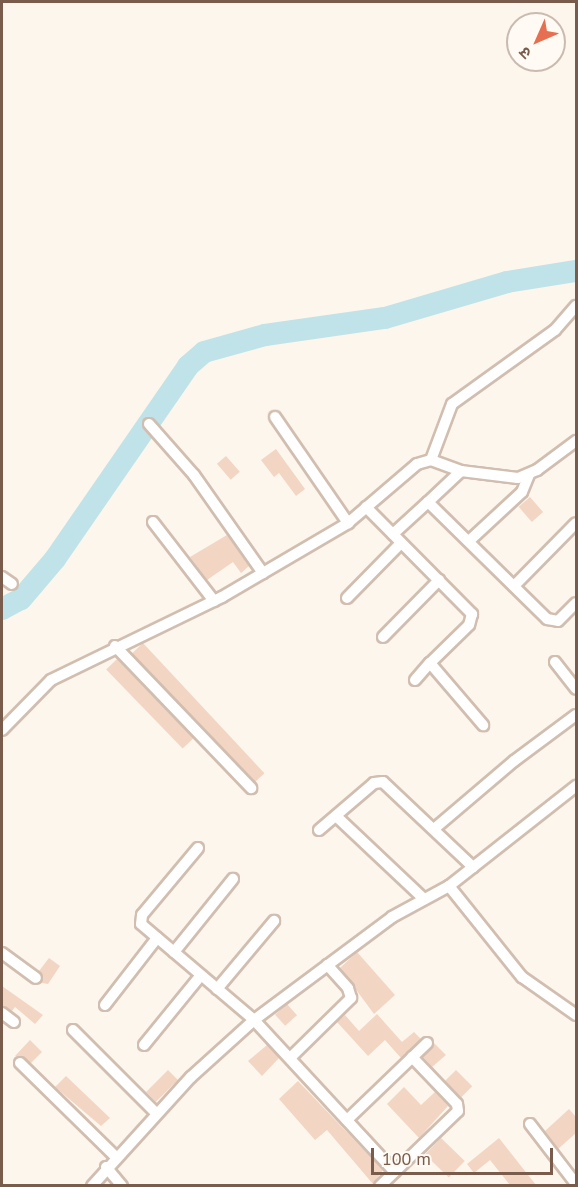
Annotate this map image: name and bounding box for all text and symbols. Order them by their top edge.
north arrow [506,12,566,72]
text: उ [514,43,535,64]
scale bar [374,1136,556,1174]
text: 100 m [382,1147,431,1170]

